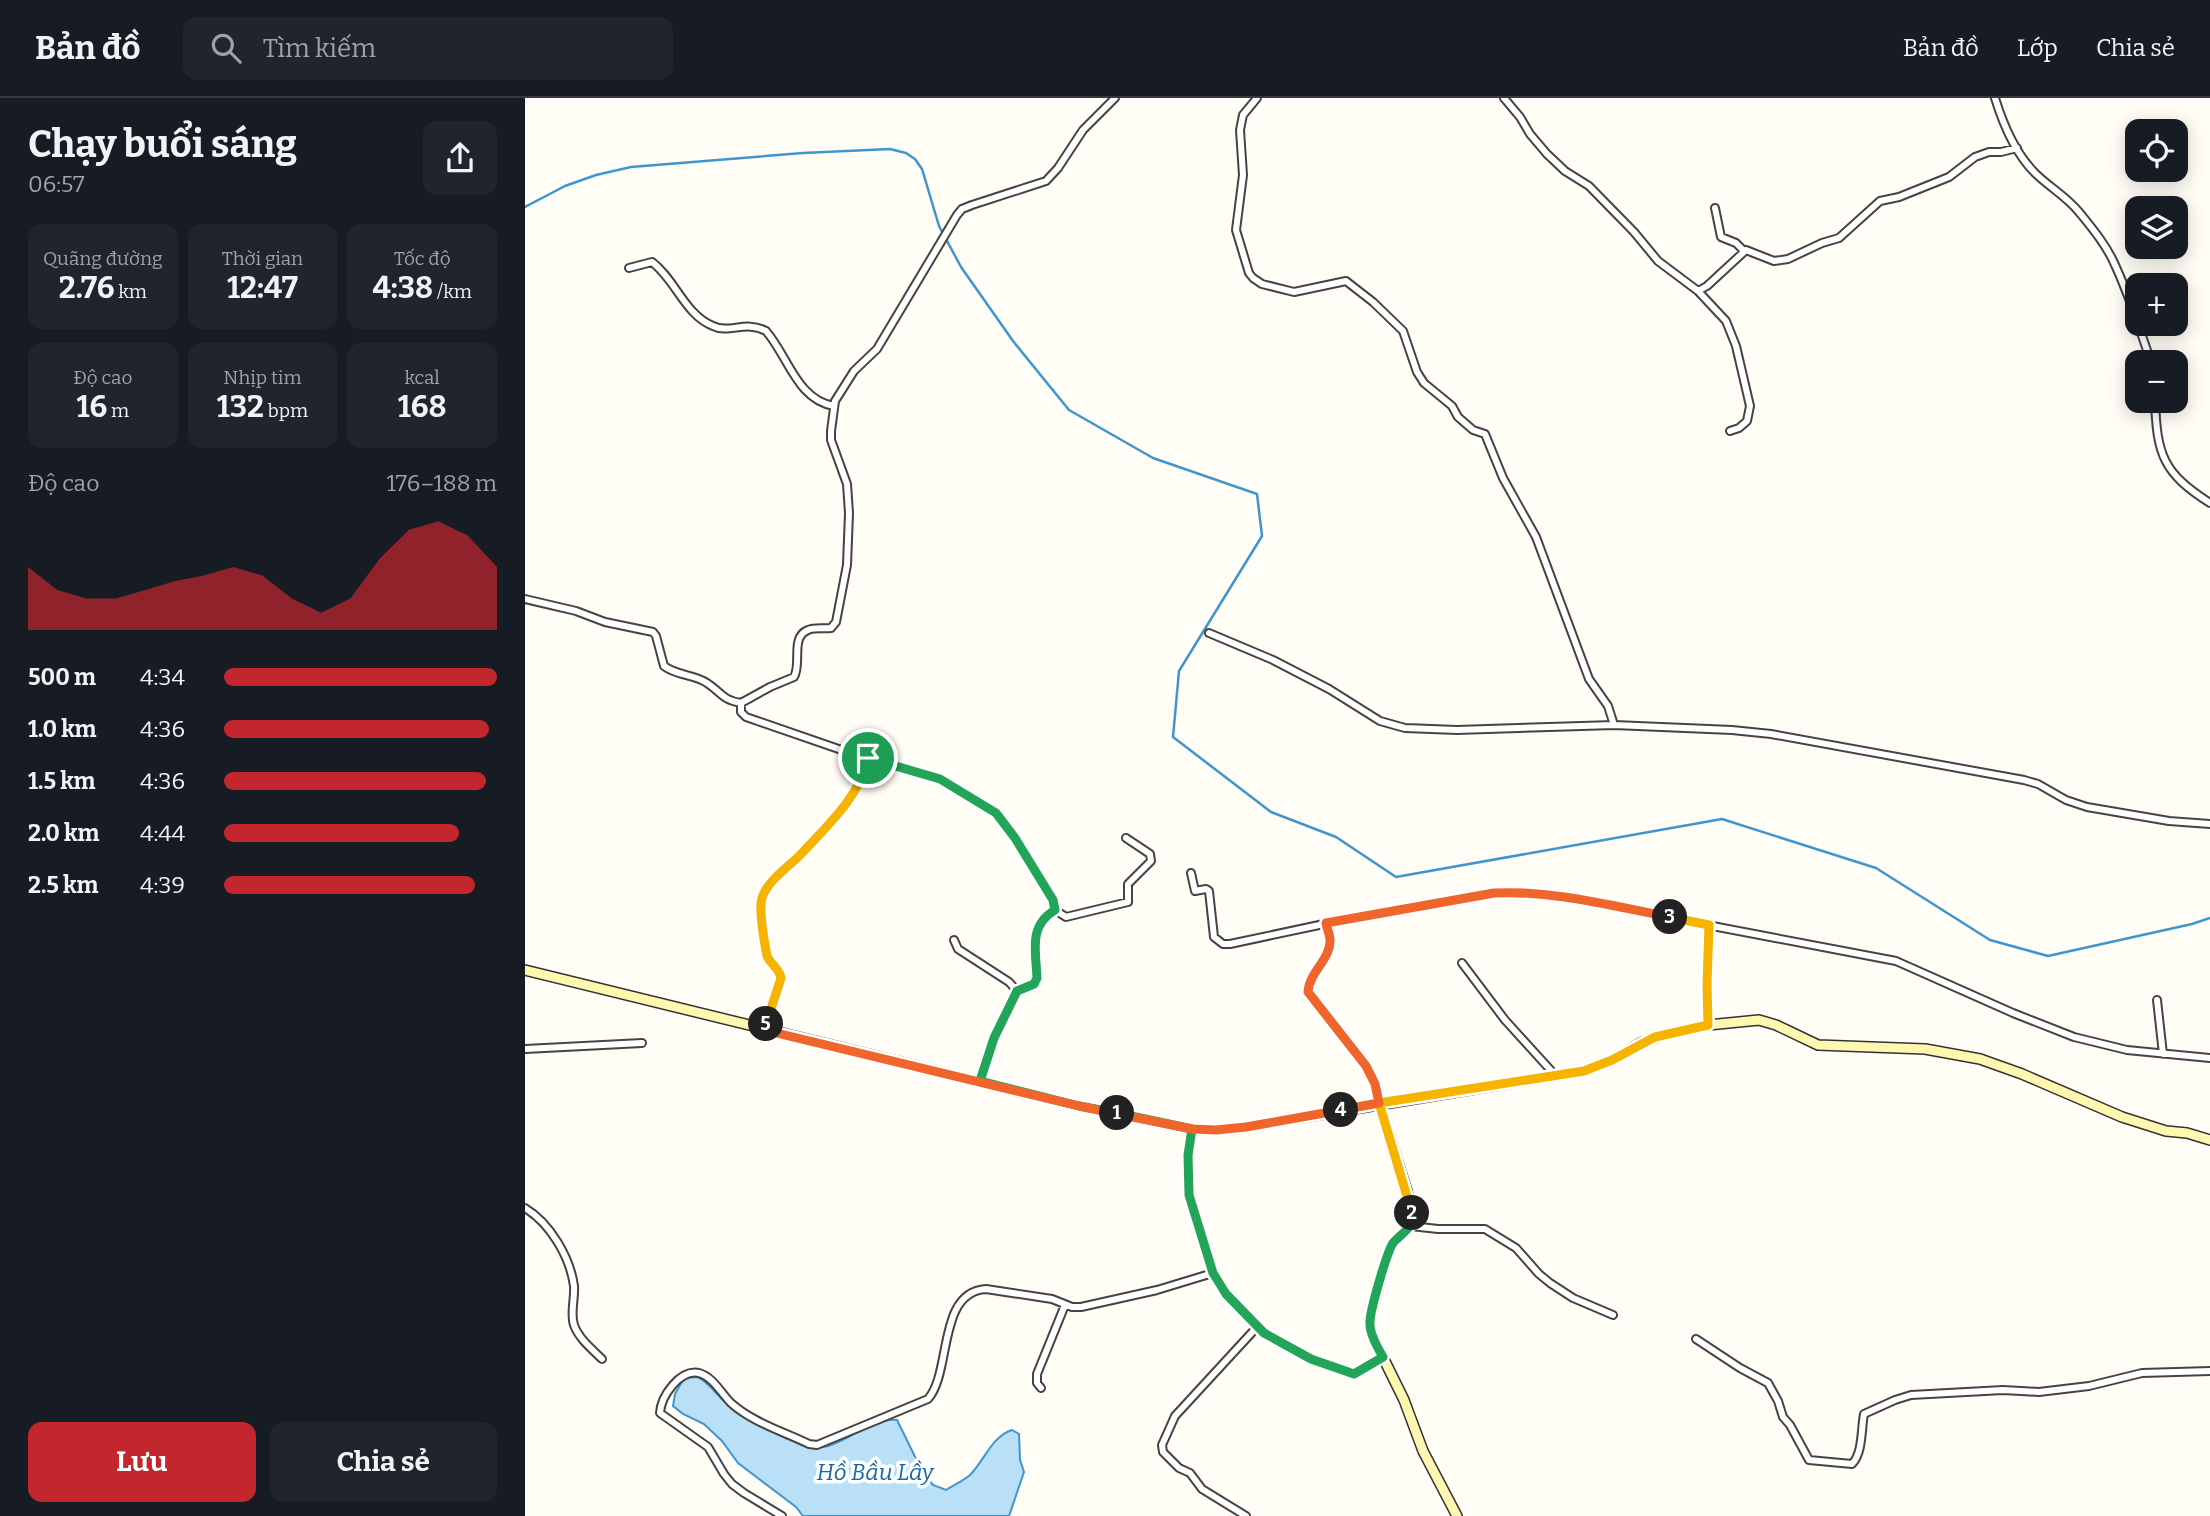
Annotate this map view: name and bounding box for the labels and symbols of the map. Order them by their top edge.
pin [838,728,898,788]
pin: 3 [1653,900,1687,934]
pin: 5 [749,1006,783,1042]
pin: 4 [1323,1093,1359,1128]
pin: 1 [1099,1096,1135,1130]
pin: 2 [1395,1196,1429,1230]
water label: Hồ Bầu Lầy [816,1458,935,1486]

